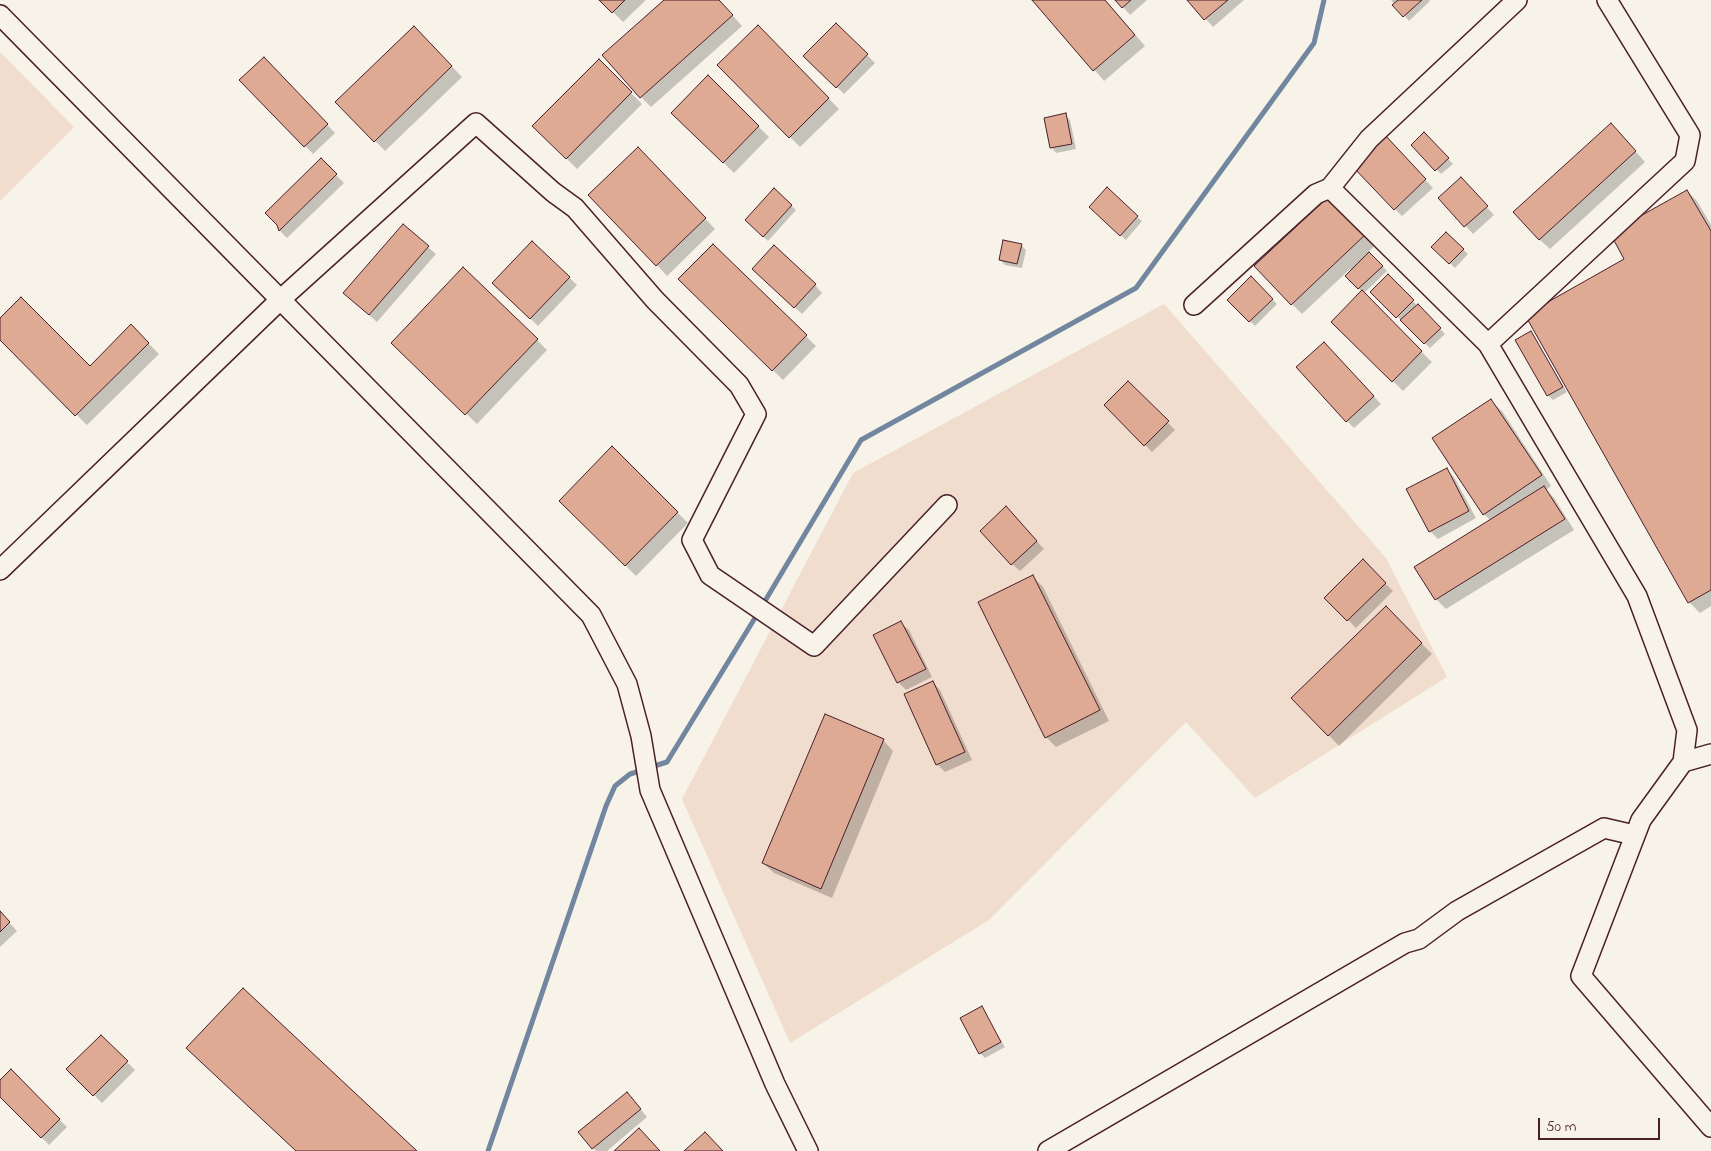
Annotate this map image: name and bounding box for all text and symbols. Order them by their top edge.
scale bar [1541,1108,1664,1140]
text: 50 m [1546,1116,1576,1138]

